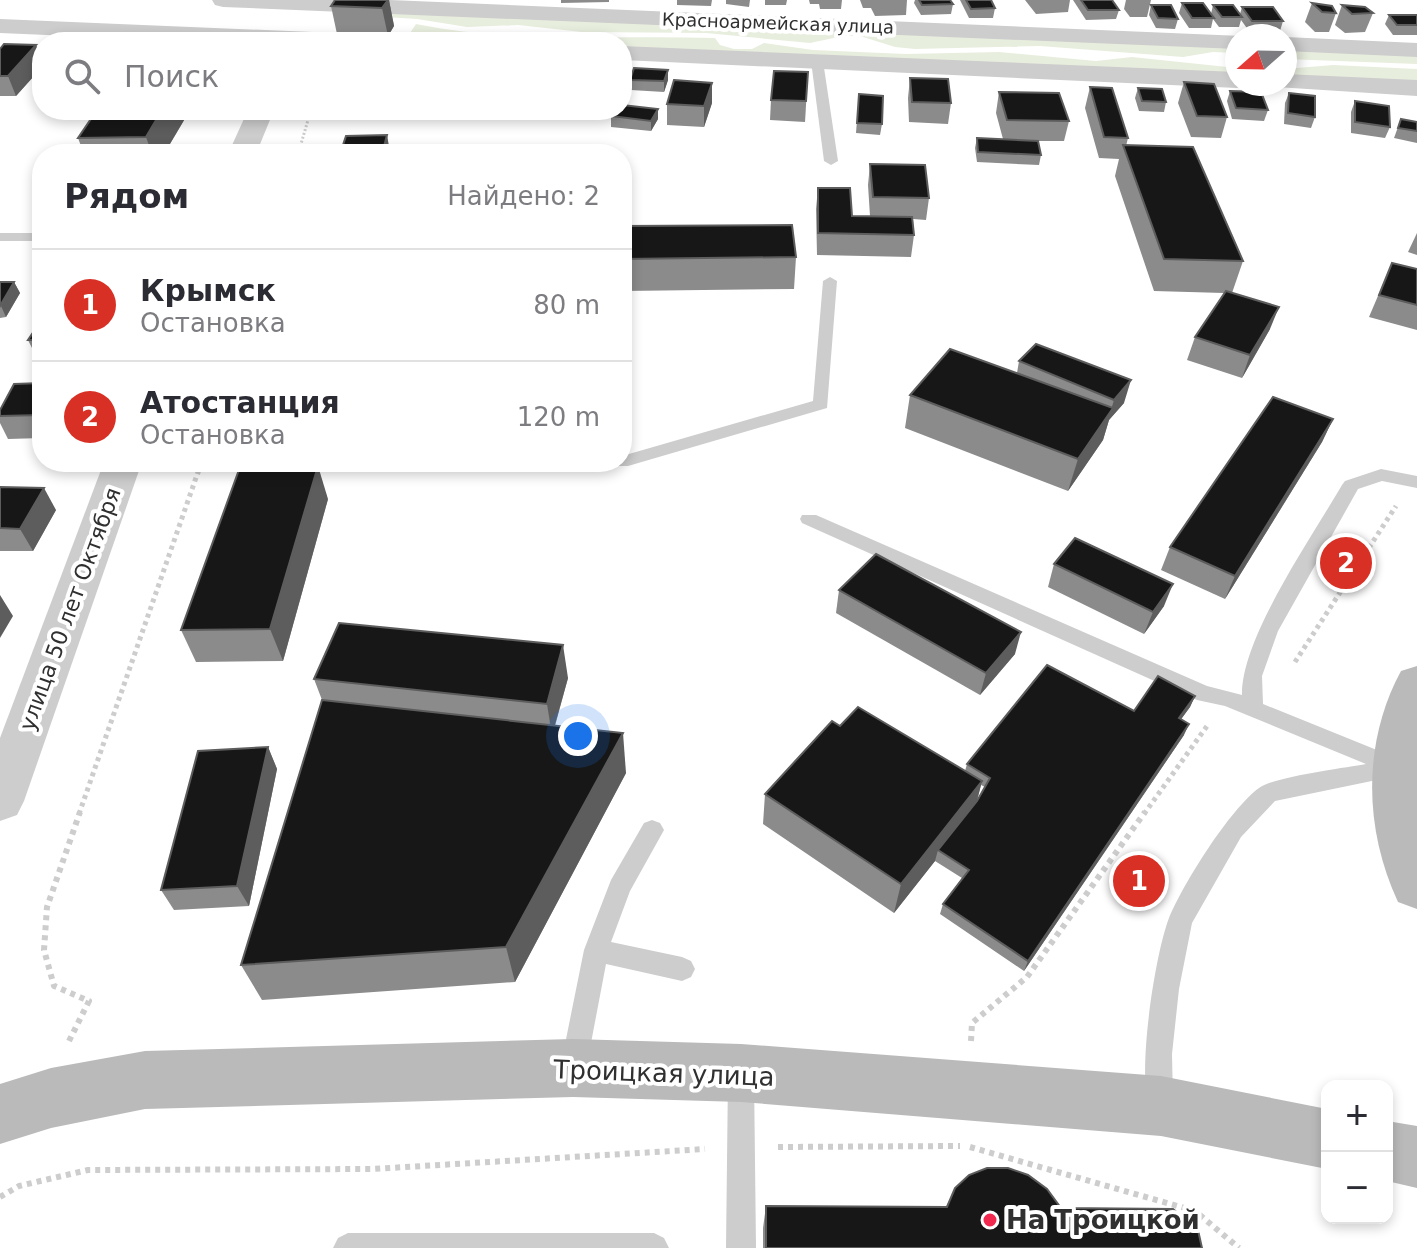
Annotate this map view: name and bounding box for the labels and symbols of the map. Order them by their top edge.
street label: Красноармейская улица [662,8,894,38]
north arrow [1225,24,1297,96]
street label: улица 50 лет Октября [14,484,126,734]
pin: 2 [1320,533,1372,593]
your location [558,716,598,756]
pin: 1 [1113,851,1165,911]
street label: Троицкая улица [552,1054,775,1092]
place label: На Троицкой [1006,1205,1200,1235]
marker: На Троицкой [981,1211,999,1229]

